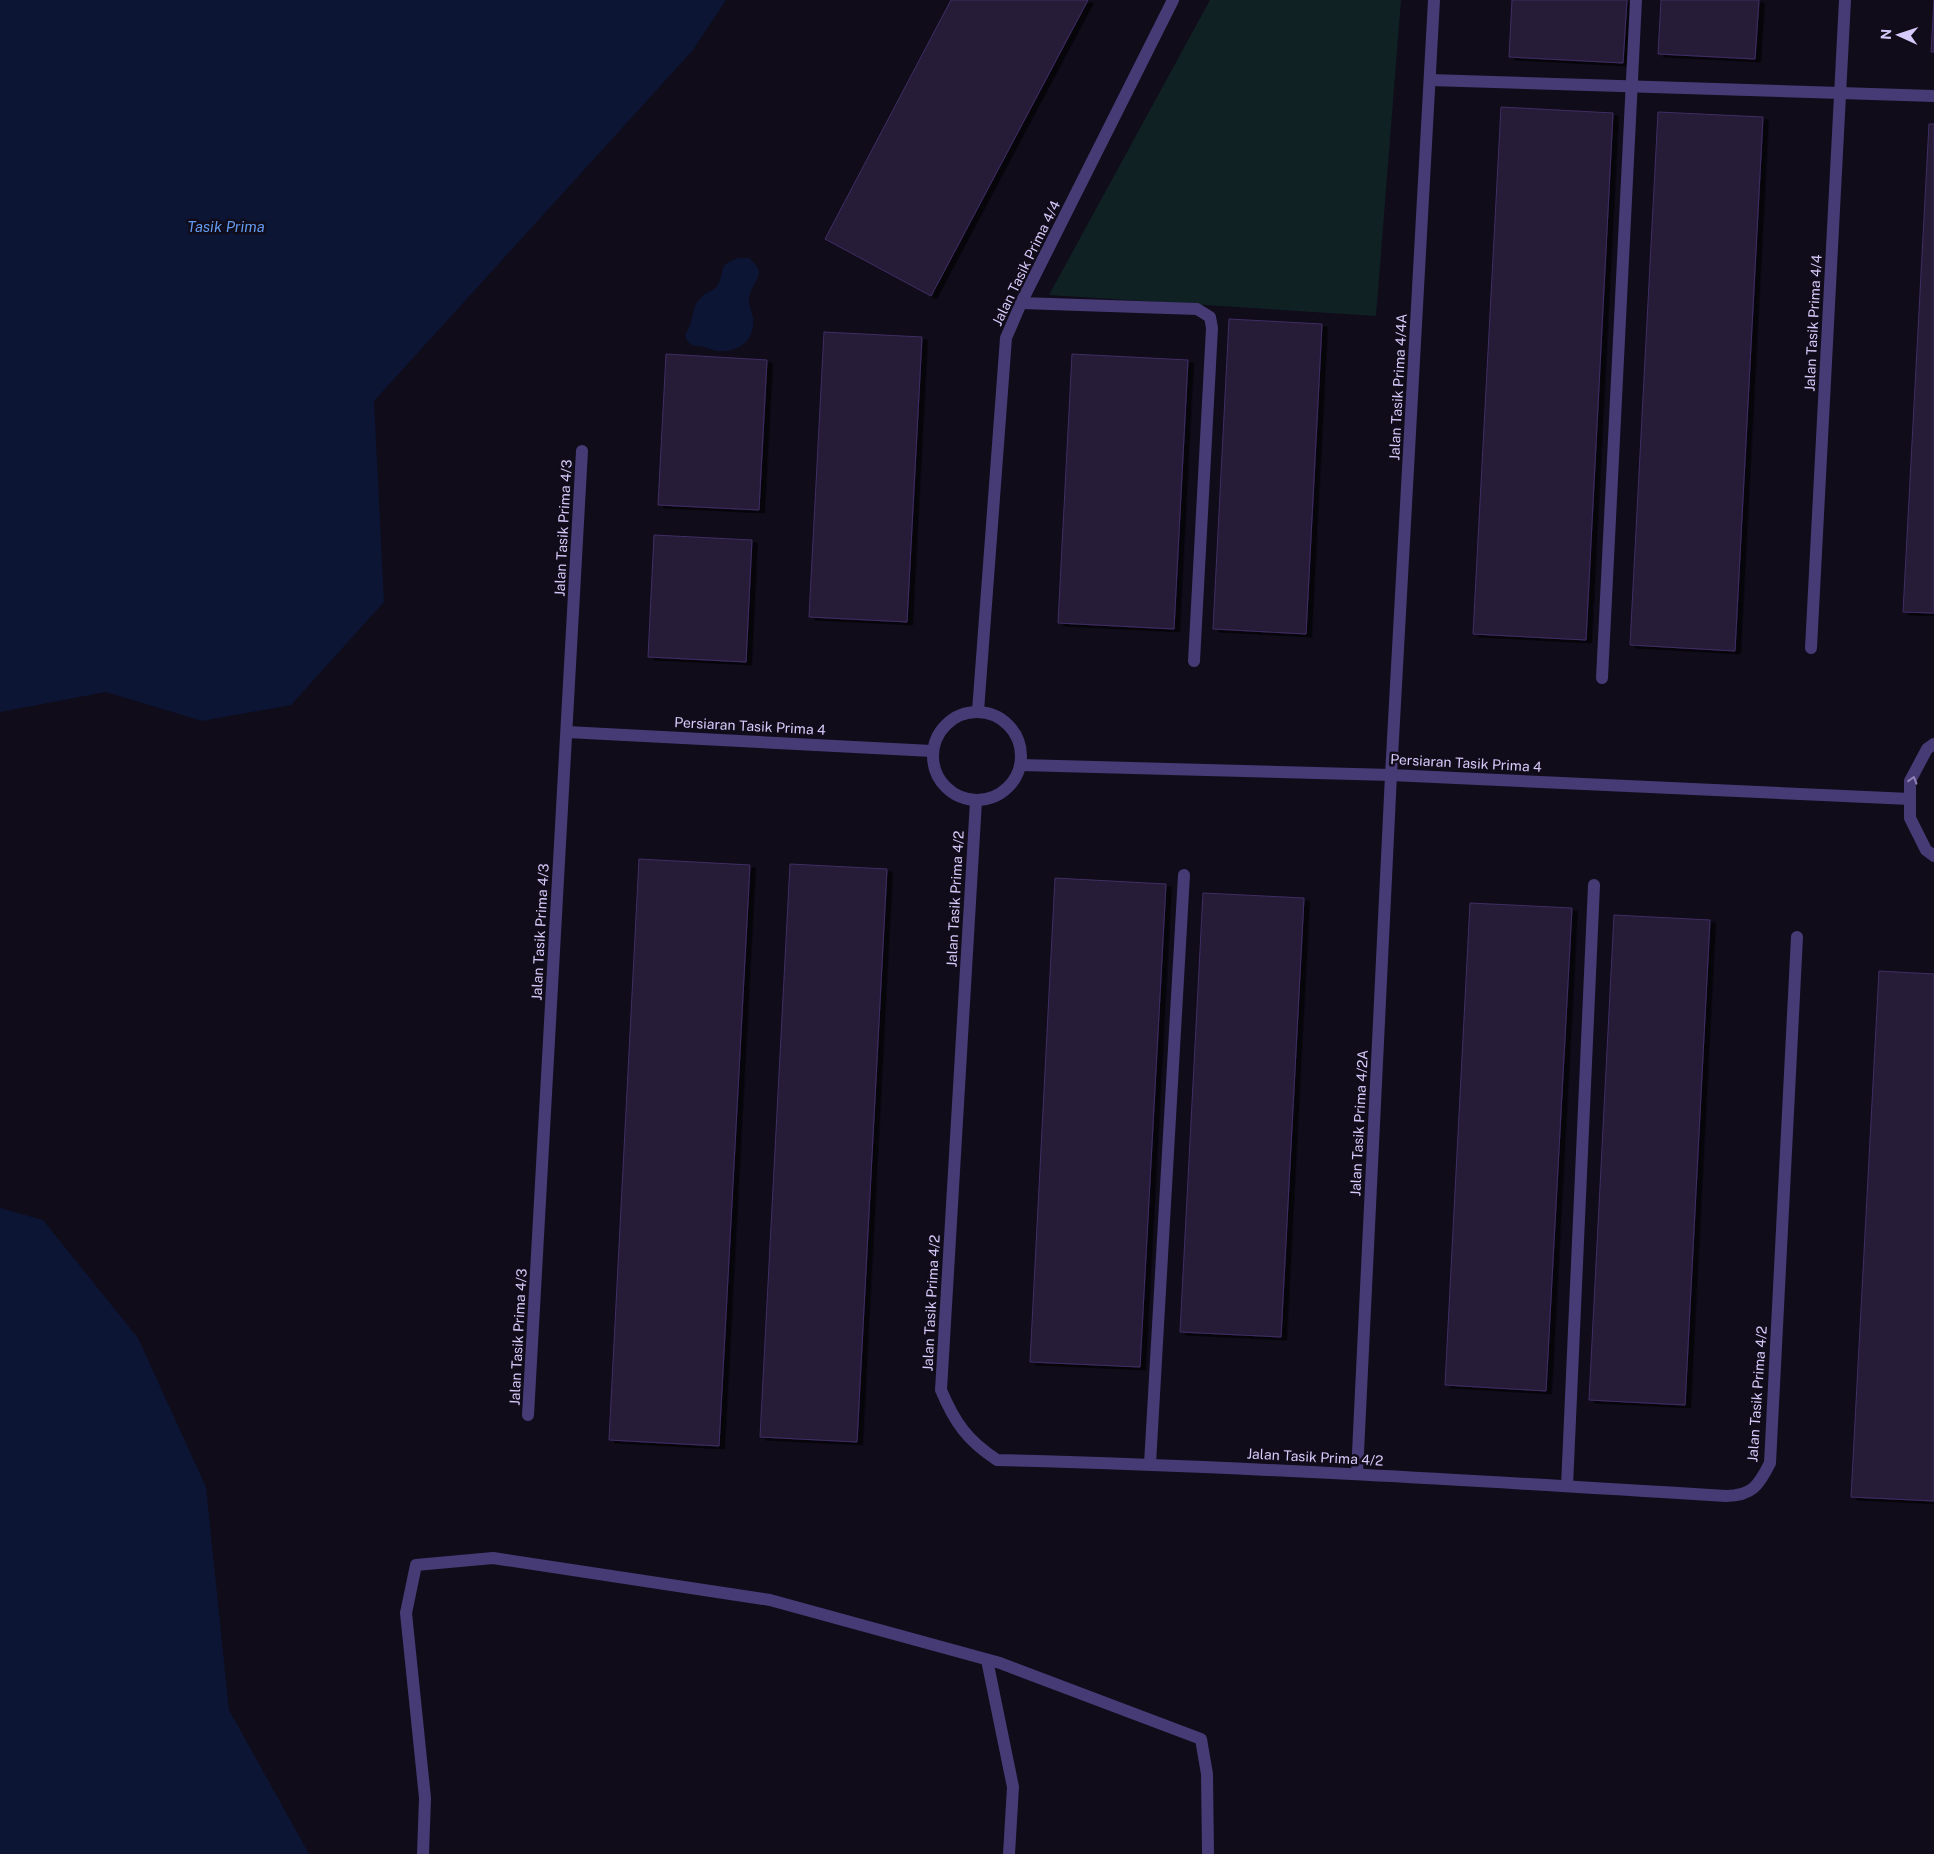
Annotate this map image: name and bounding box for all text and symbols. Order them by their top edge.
north arrow [1874,10,1924,60]
text: N [1878,28,1894,40]
street label: Jalan Tasik Prima 4/4 [989,198,1063,328]
water label: Tasik Prima [187,218,265,235]
street label: Jalan Tasik Prima 4/4 [1801,254,1825,392]
street label: Jalan Tasik Prima 4/4A [1386,313,1410,461]
street label: Jalan Tasik Prima 4/3 [551,459,575,597]
street label: Persiaran Tasik Prima 4 [674,714,826,738]
street label: Persiaran Tasik Prima 4 [1390,751,1542,775]
one-way arrow [1907,777,1917,785]
street label: Jalan Tasik Prima 4/2 [943,830,967,968]
street label: Jalan Tasik Prima 4/3 [528,863,552,1001]
street label: Jalan Tasik Prima 4/2A [1347,1049,1371,1197]
street label: Jalan Tasik Prima 4/2 [919,1234,943,1372]
street label: Jalan Tasik Prima 4/3 [506,1268,530,1406]
street label: Jalan Tasik Prima 4/2 [1744,1325,1770,1463]
street label: Jalan Tasik Prima 4/2 [1246,1445,1384,1469]

